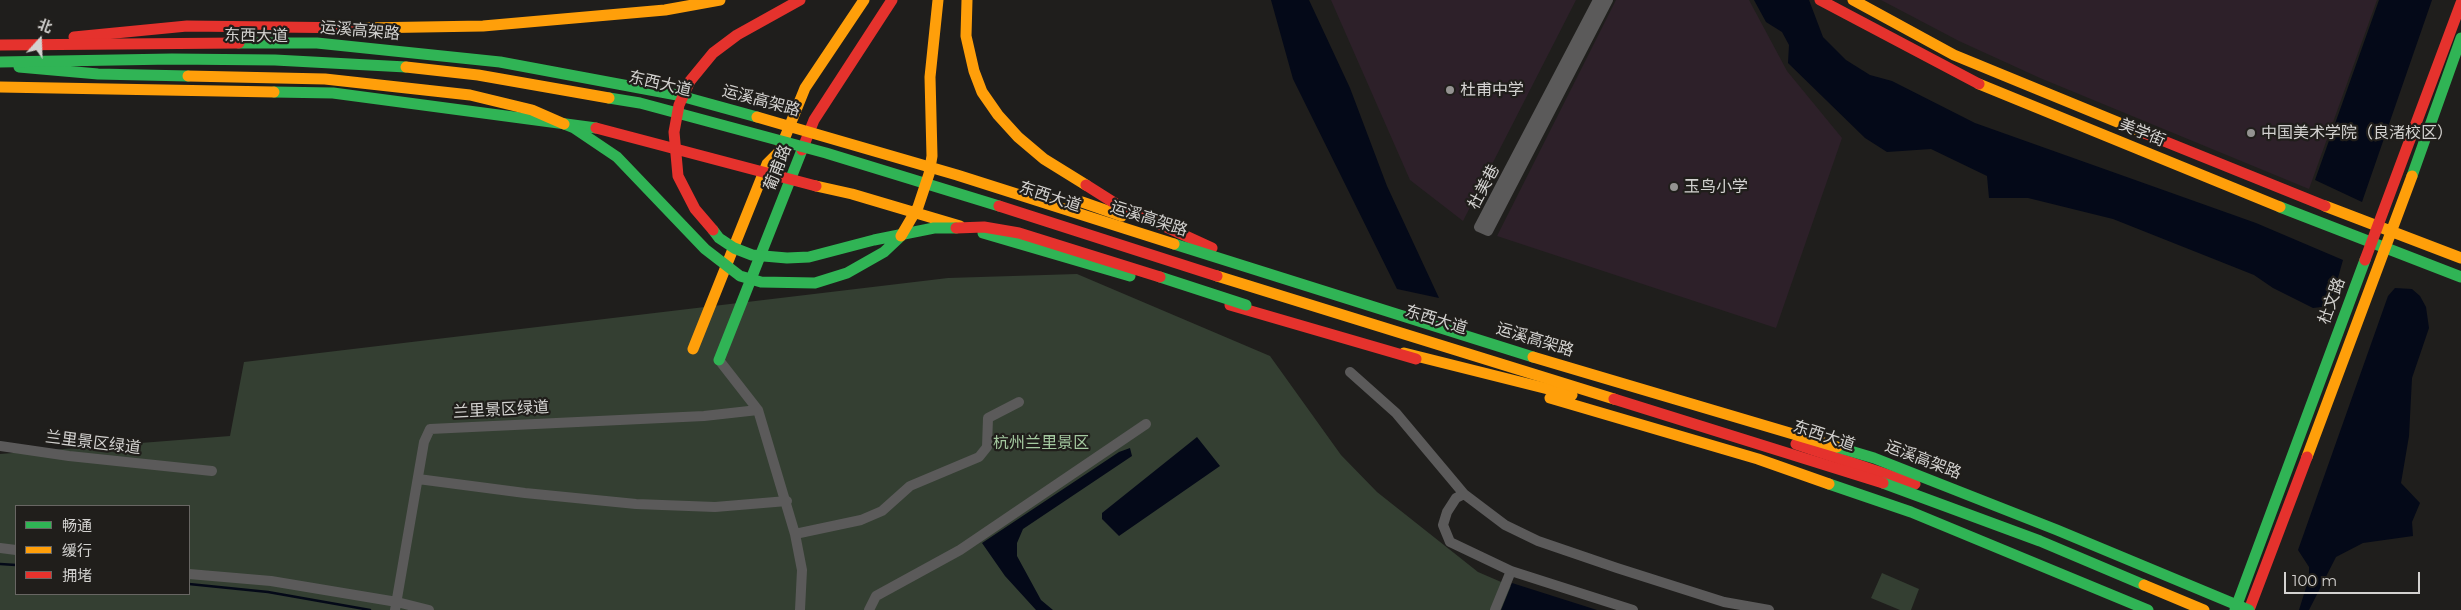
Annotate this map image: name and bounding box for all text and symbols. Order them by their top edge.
north arrow [15,15,65,65]
text: 北 [35,15,55,37]
street label: 运溪高架路 [319,18,401,44]
street label: 东西大道 [224,26,288,46]
street label: 东西大道 [627,67,693,101]
place label: 杜甫中学 [1460,80,1524,100]
street label: 运溪高架路 [720,81,802,121]
marker: 杜甫中学 [1444,84,1456,96]
street label: 美学街 [2116,115,2168,151]
place label: 中国美术学院（良渚校区） [2261,123,2453,143]
marker: 中国美术学院（良渚校区） [2245,127,2257,139]
street label: 葡甫路 [760,142,796,194]
street label: 杜美巷 [1464,161,1504,213]
place label: 玉鸟小学 [1684,177,1748,197]
street label: 东西大道 [1017,178,1083,216]
marker: 玉鸟小学 [1668,181,1680,193]
street label: 运溪高架路 [1108,198,1190,240]
street label: 杜文路 [2315,275,2349,327]
street label: 东西大道 [1403,301,1469,339]
street label: 运溪高架路 [1494,319,1576,361]
street label: 兰里景区绿道 [453,398,549,422]
street label: 东西大道 [1791,417,1857,455]
street label: 兰里景区绿道 [44,428,142,458]
park label: 杭州兰里景区 [993,433,1089,453]
street label: 运溪高架路 [1882,437,1964,483]
legend [15,505,190,595]
text: 畅通 [62,516,92,535]
text: 缓行 [62,541,92,560]
scale bar [2286,562,2422,594]
text: 拥堵 [62,566,92,585]
text: 100 m [2292,571,2337,590]

